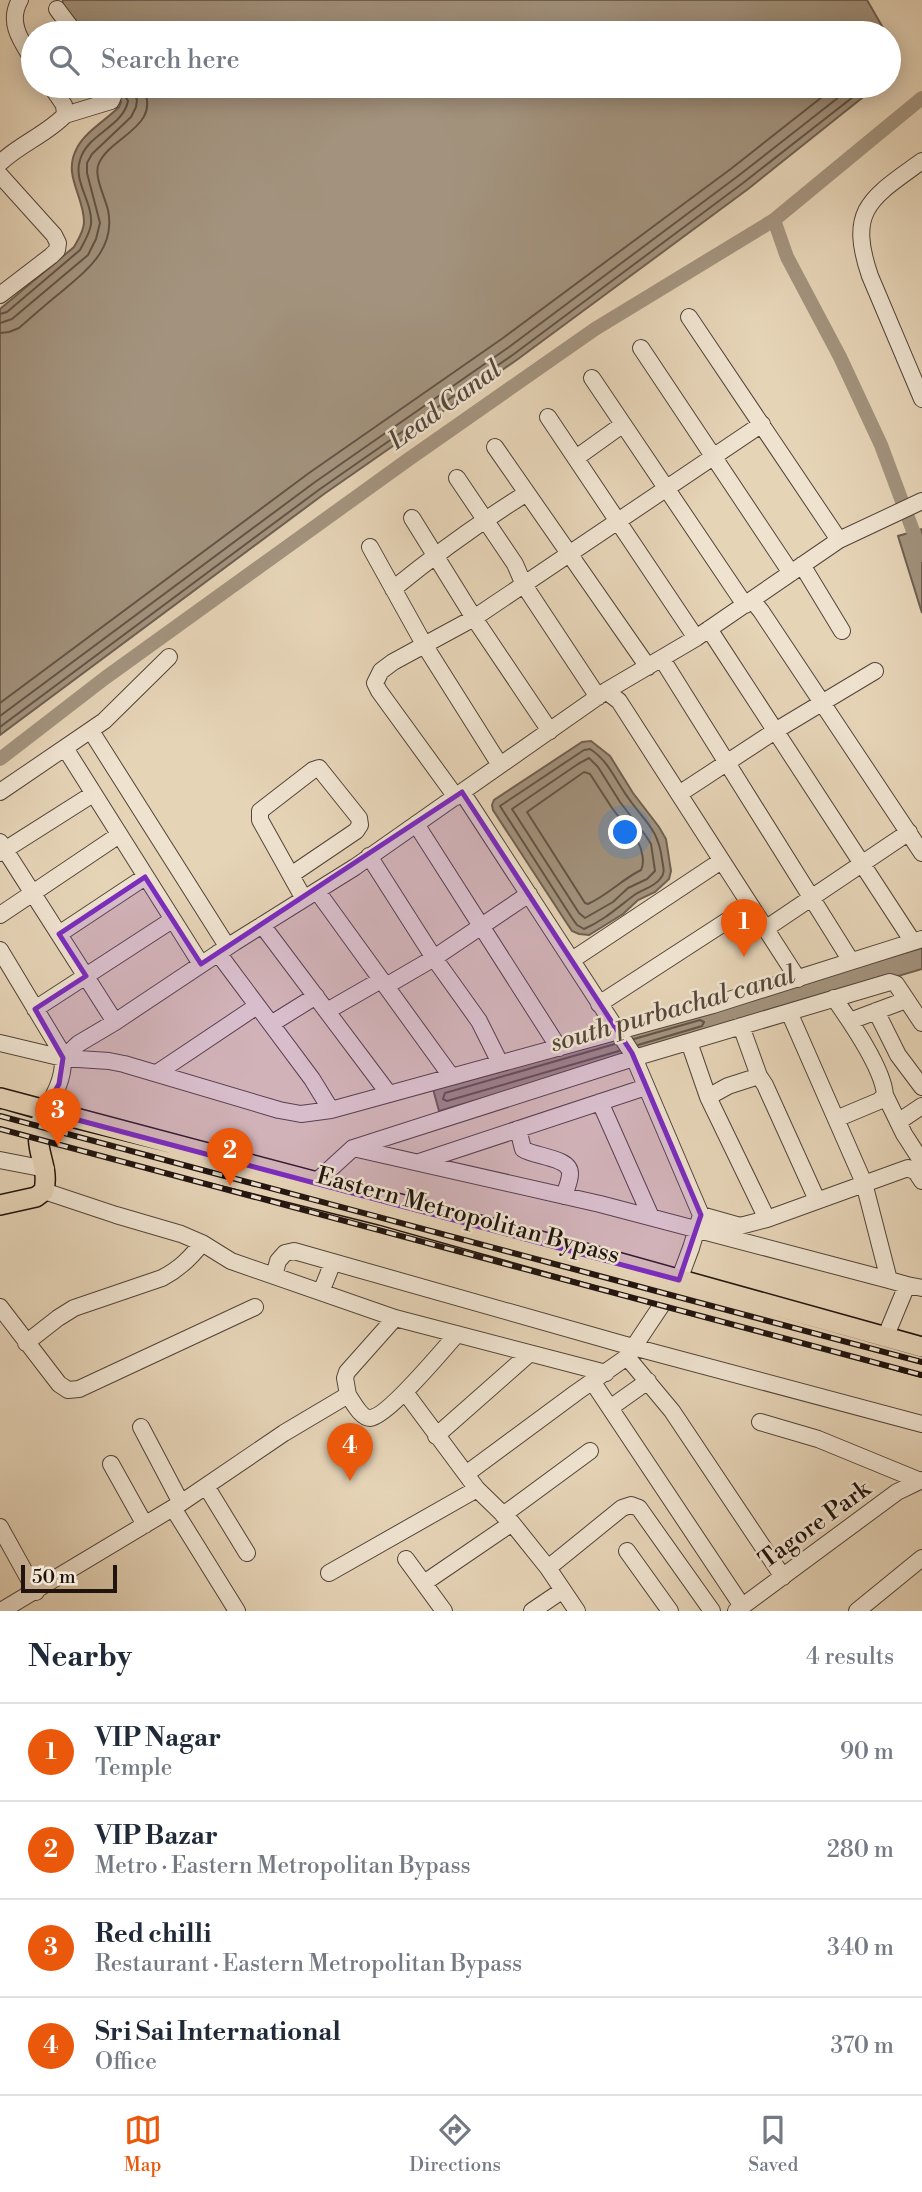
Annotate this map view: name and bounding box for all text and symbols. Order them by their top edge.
search box [21,21,901,98]
icon: search [45,41,83,79]
text: Search here [101,44,240,76]
water label: Lead Canal [381,353,508,457]
your location [608,815,642,849]
pin: 1 [721,899,767,957]
water label: south purbachal canal [546,959,800,1060]
pin: 3 [35,1088,81,1146]
pin: 2 [207,1128,253,1186]
street label: Eastern Metropolitan Bypass [313,1161,623,1271]
pin: 4 [327,1423,373,1481]
street label: Tagore Park [753,1474,878,1576]
scale bar [21,1562,117,1594]
text: 50 m [32,1565,76,1589]
text: Nearby [28,1638,132,1676]
text: 4 results [806,1643,894,1671]
text: VIP Nagar [95,1722,221,1754]
text: 1 [45,1738,57,1766]
text: 90 m [840,1738,894,1766]
text: Temple [95,1754,173,1782]
text: VIP Bazar [95,1820,218,1852]
text: 2 [44,1836,58,1864]
text: 280 m [827,1836,894,1864]
text: Metro · Eastern Metropolitan Bypass [95,1852,471,1880]
text: Red chilli [95,1918,211,1950]
text: 3 [44,1934,58,1962]
text: 340 m [827,1934,894,1962]
text: Restaurant · Eastern Metropolitan Bypass [95,1950,522,1978]
text: Sri Sai International [95,2016,341,2048]
text: 4 [43,2032,59,2060]
text: 370 m [831,2032,894,2060]
text: Office [95,2048,157,2076]
tab: Map [124,2111,162,2177]
tab: Directions [409,2111,501,2177]
tab: Saved [748,2111,798,2177]

